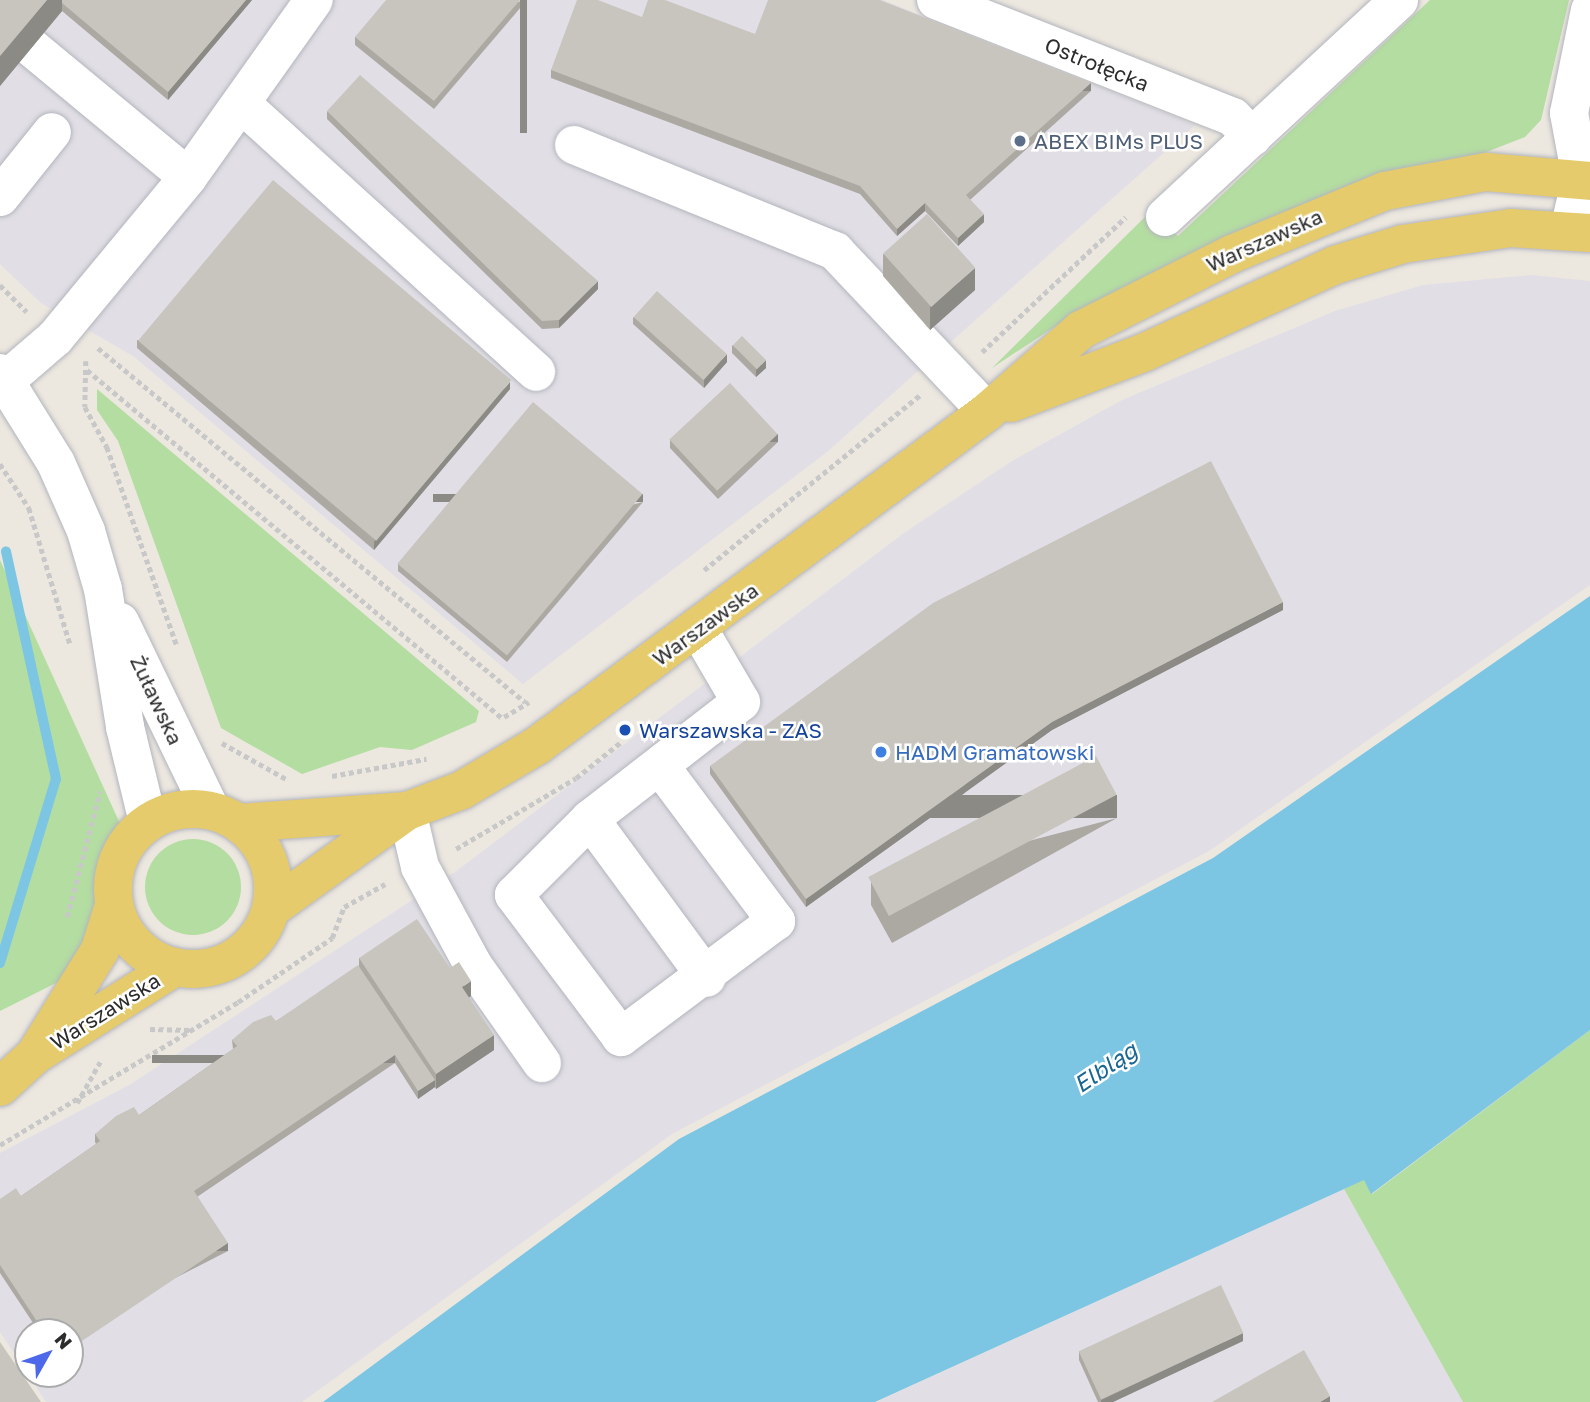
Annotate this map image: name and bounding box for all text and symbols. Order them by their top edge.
street label: Ostrołęcka [1041,32,1153,96]
place label: ABEX BIMs PLUS [1034,128,1203,154]
marker: ABEX BIMs PLUS [1012,133,1028,149]
street label: Warszawska [1202,203,1326,277]
street label: Warszawska [647,577,763,671]
street label: Żuławska [125,651,189,749]
place label: Warszawska - ZAS [639,717,822,743]
marker: Warszawska - ZAS [617,722,633,738]
place label: HADM Gramatowski [895,739,1094,765]
marker: HADM Gramatowski [873,744,889,760]
street label: Warszawska [46,967,164,1055]
water label: Elbląg [1068,1036,1142,1098]
north arrow [14,1318,84,1388]
text: N [50,1328,77,1353]

